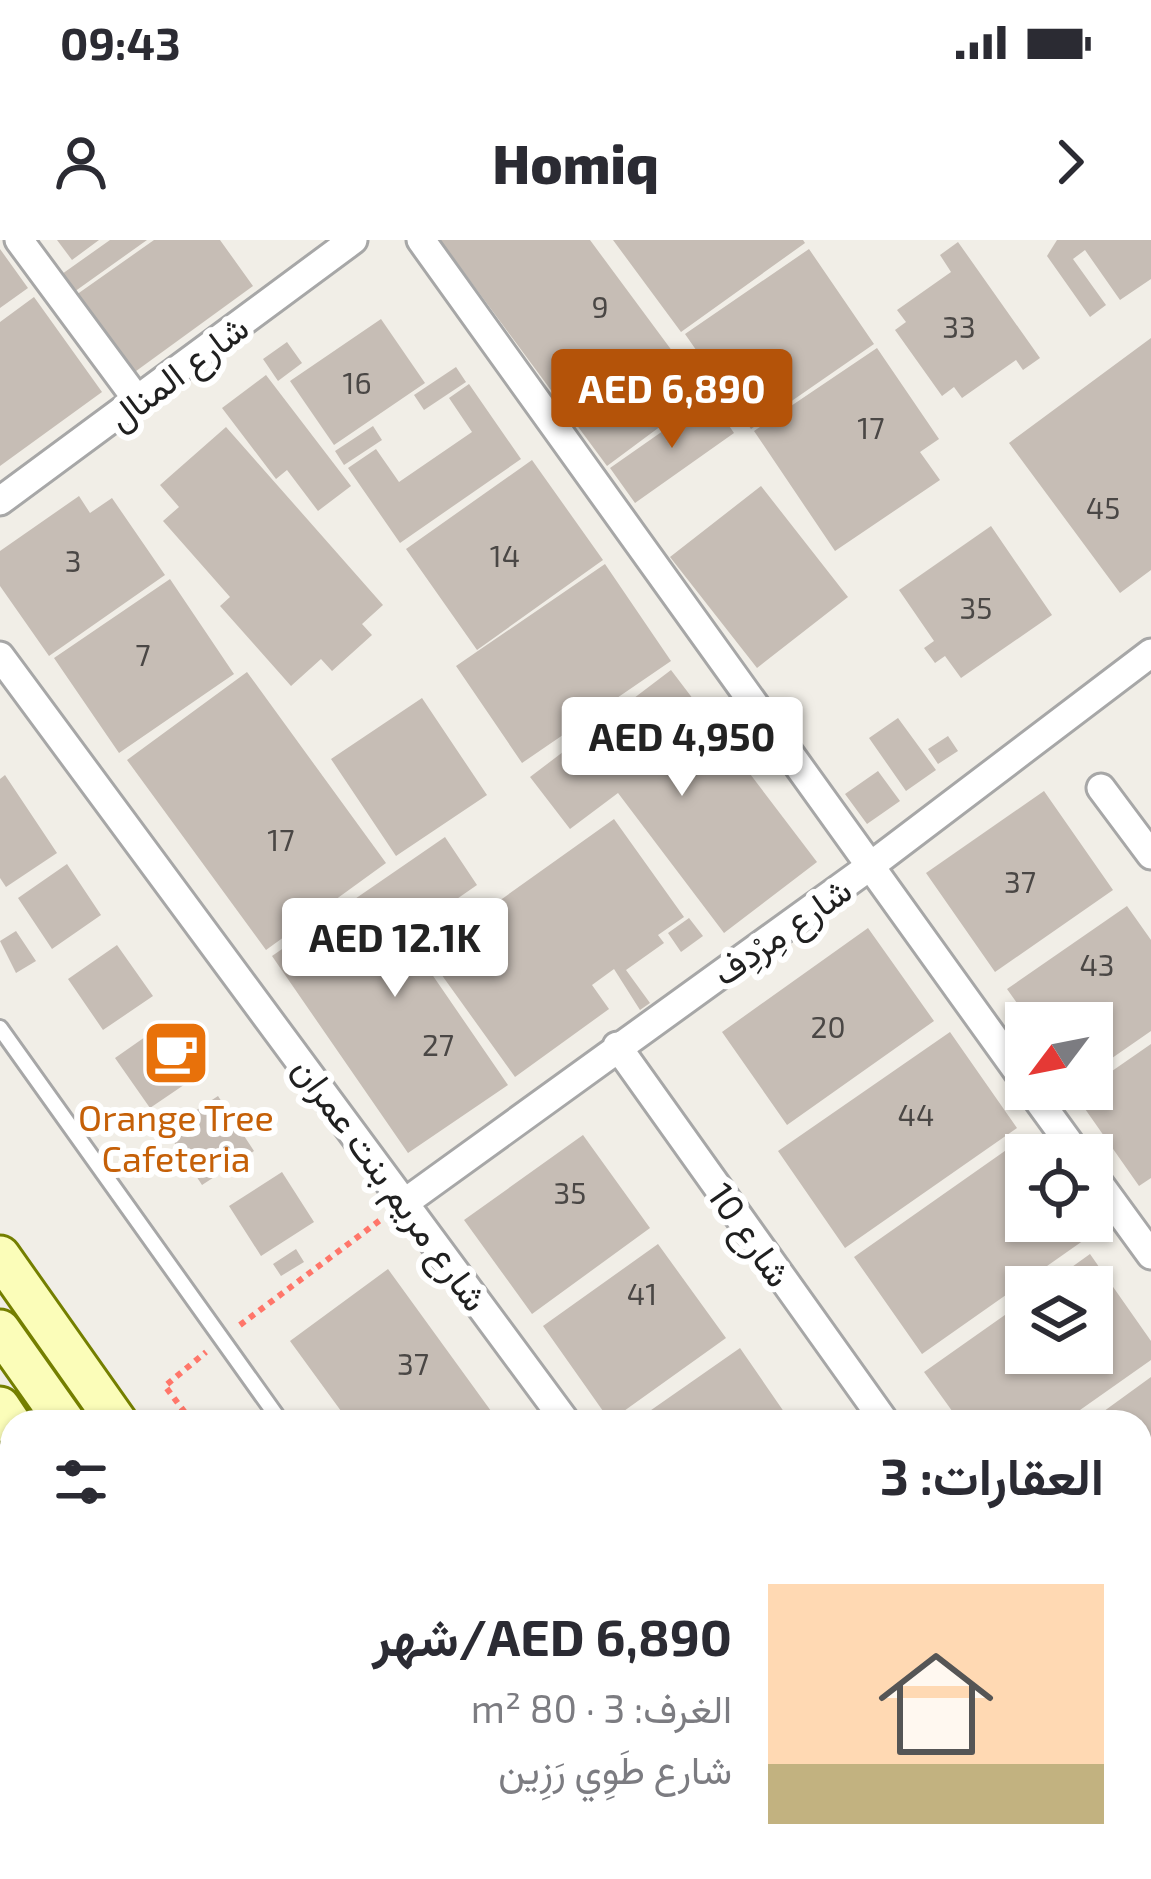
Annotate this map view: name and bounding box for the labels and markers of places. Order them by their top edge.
pin: AED 6,890 [535,349,809,451]
pin: AED 4,950 [545,697,819,799]
pin: AED 12.1K [258,898,532,1000]
cafe icon: Orange Tree Cafeteria [141,1018,211,1088]
place label: Orange Tree Cafeteria [78,1095,274,1179]

